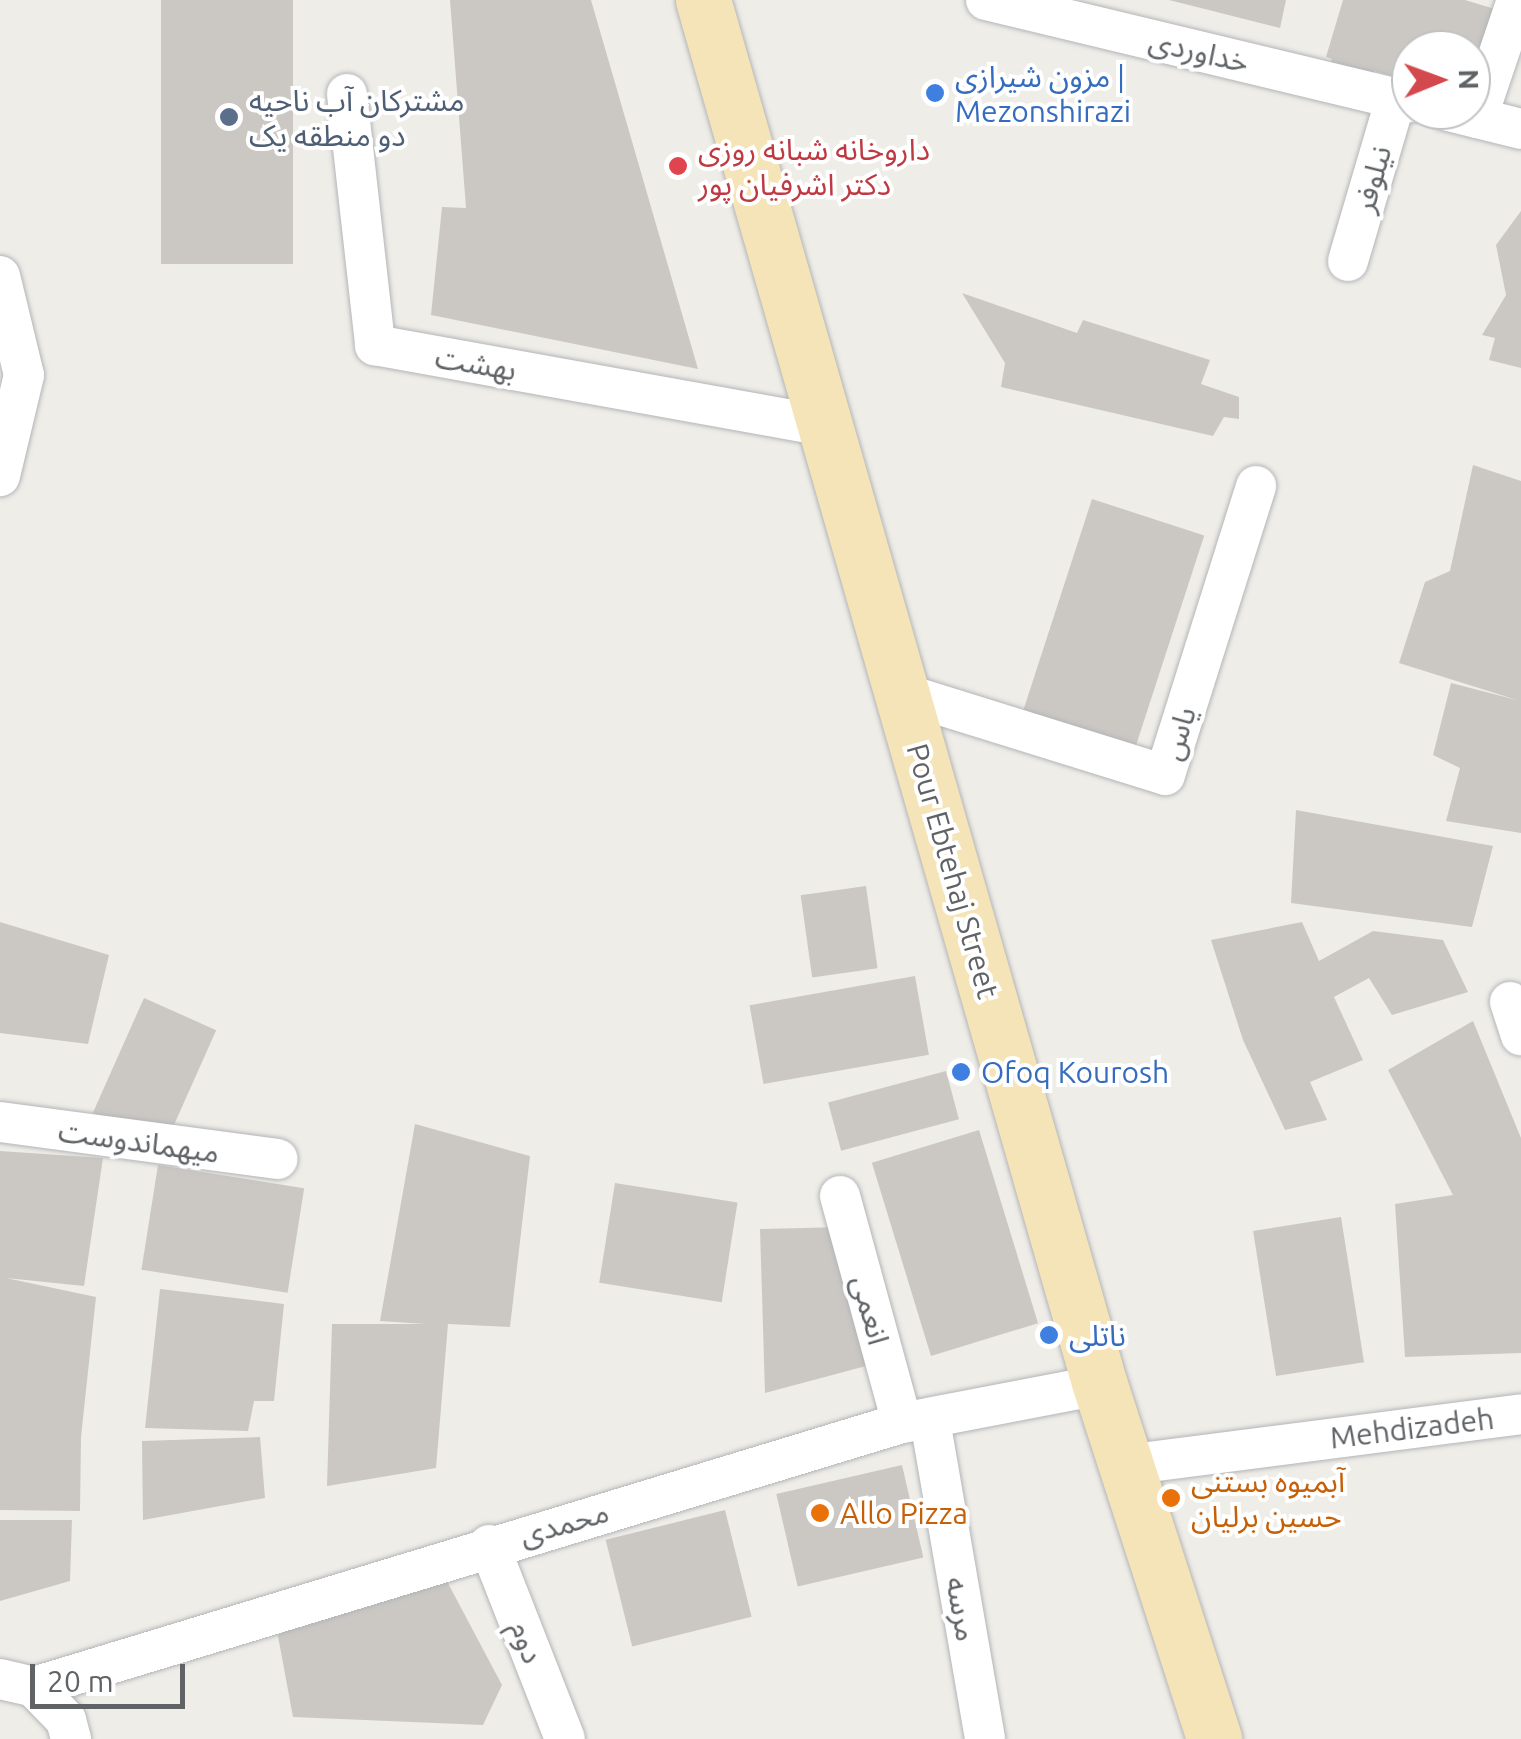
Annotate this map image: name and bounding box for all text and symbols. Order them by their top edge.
street label: خداوردی [1146,22,1252,80]
north arrow [1391,30,1491,130]
place label: مزون شيرازی | Mezonshirazi [955,58,1131,128]
text: N [1454,69,1485,90]
place label: مشترکان آب ناحیه دو منطقه یک [249,82,465,152]
marker: مزون شيرازی | Mezonshirazi [924,82,946,104]
marker: مشترکان آب ناحیه دو منطقه یک [218,106,240,128]
place label: داروخانه شبانه روزی دکتر اشرفیان پور [698,131,930,202]
street label: نیلوفر [1345,141,1399,217]
marker: داروخانه شبانه روزی دکتر اشرفیان پور [667,155,689,177]
street label: بهشت [433,338,519,388]
street label: یاس [1153,702,1203,764]
street label: Pour Ebtehaj Street [899,739,1007,1003]
place label: Ofoq Kourosh [981,1054,1169,1090]
marker: Ofoq Kourosh [950,1061,972,1083]
street label: میهماندوست [56,1112,222,1170]
street label: انعمی [845,1271,897,1349]
place label: ناتلی [1069,1317,1126,1353]
marker: ناتلی [1038,1324,1060,1346]
street label: Mehdizadeh [1328,1400,1496,1456]
place label: آبمیوه بستنی حسین برلیان [1191,1463,1345,1534]
marker: آبمیوه بستنی حسین برلیان [1160,1487,1182,1509]
street label: محمدی [515,1493,613,1553]
place label: Allo Pizza [840,1495,968,1531]
marker: Allo Pizza [809,1502,831,1524]
street label: مرسه [939,1574,985,1644]
street label: دوم [503,1616,551,1668]
scale bar [35,1644,190,1706]
text: 20 m [47,1664,114,1698]

